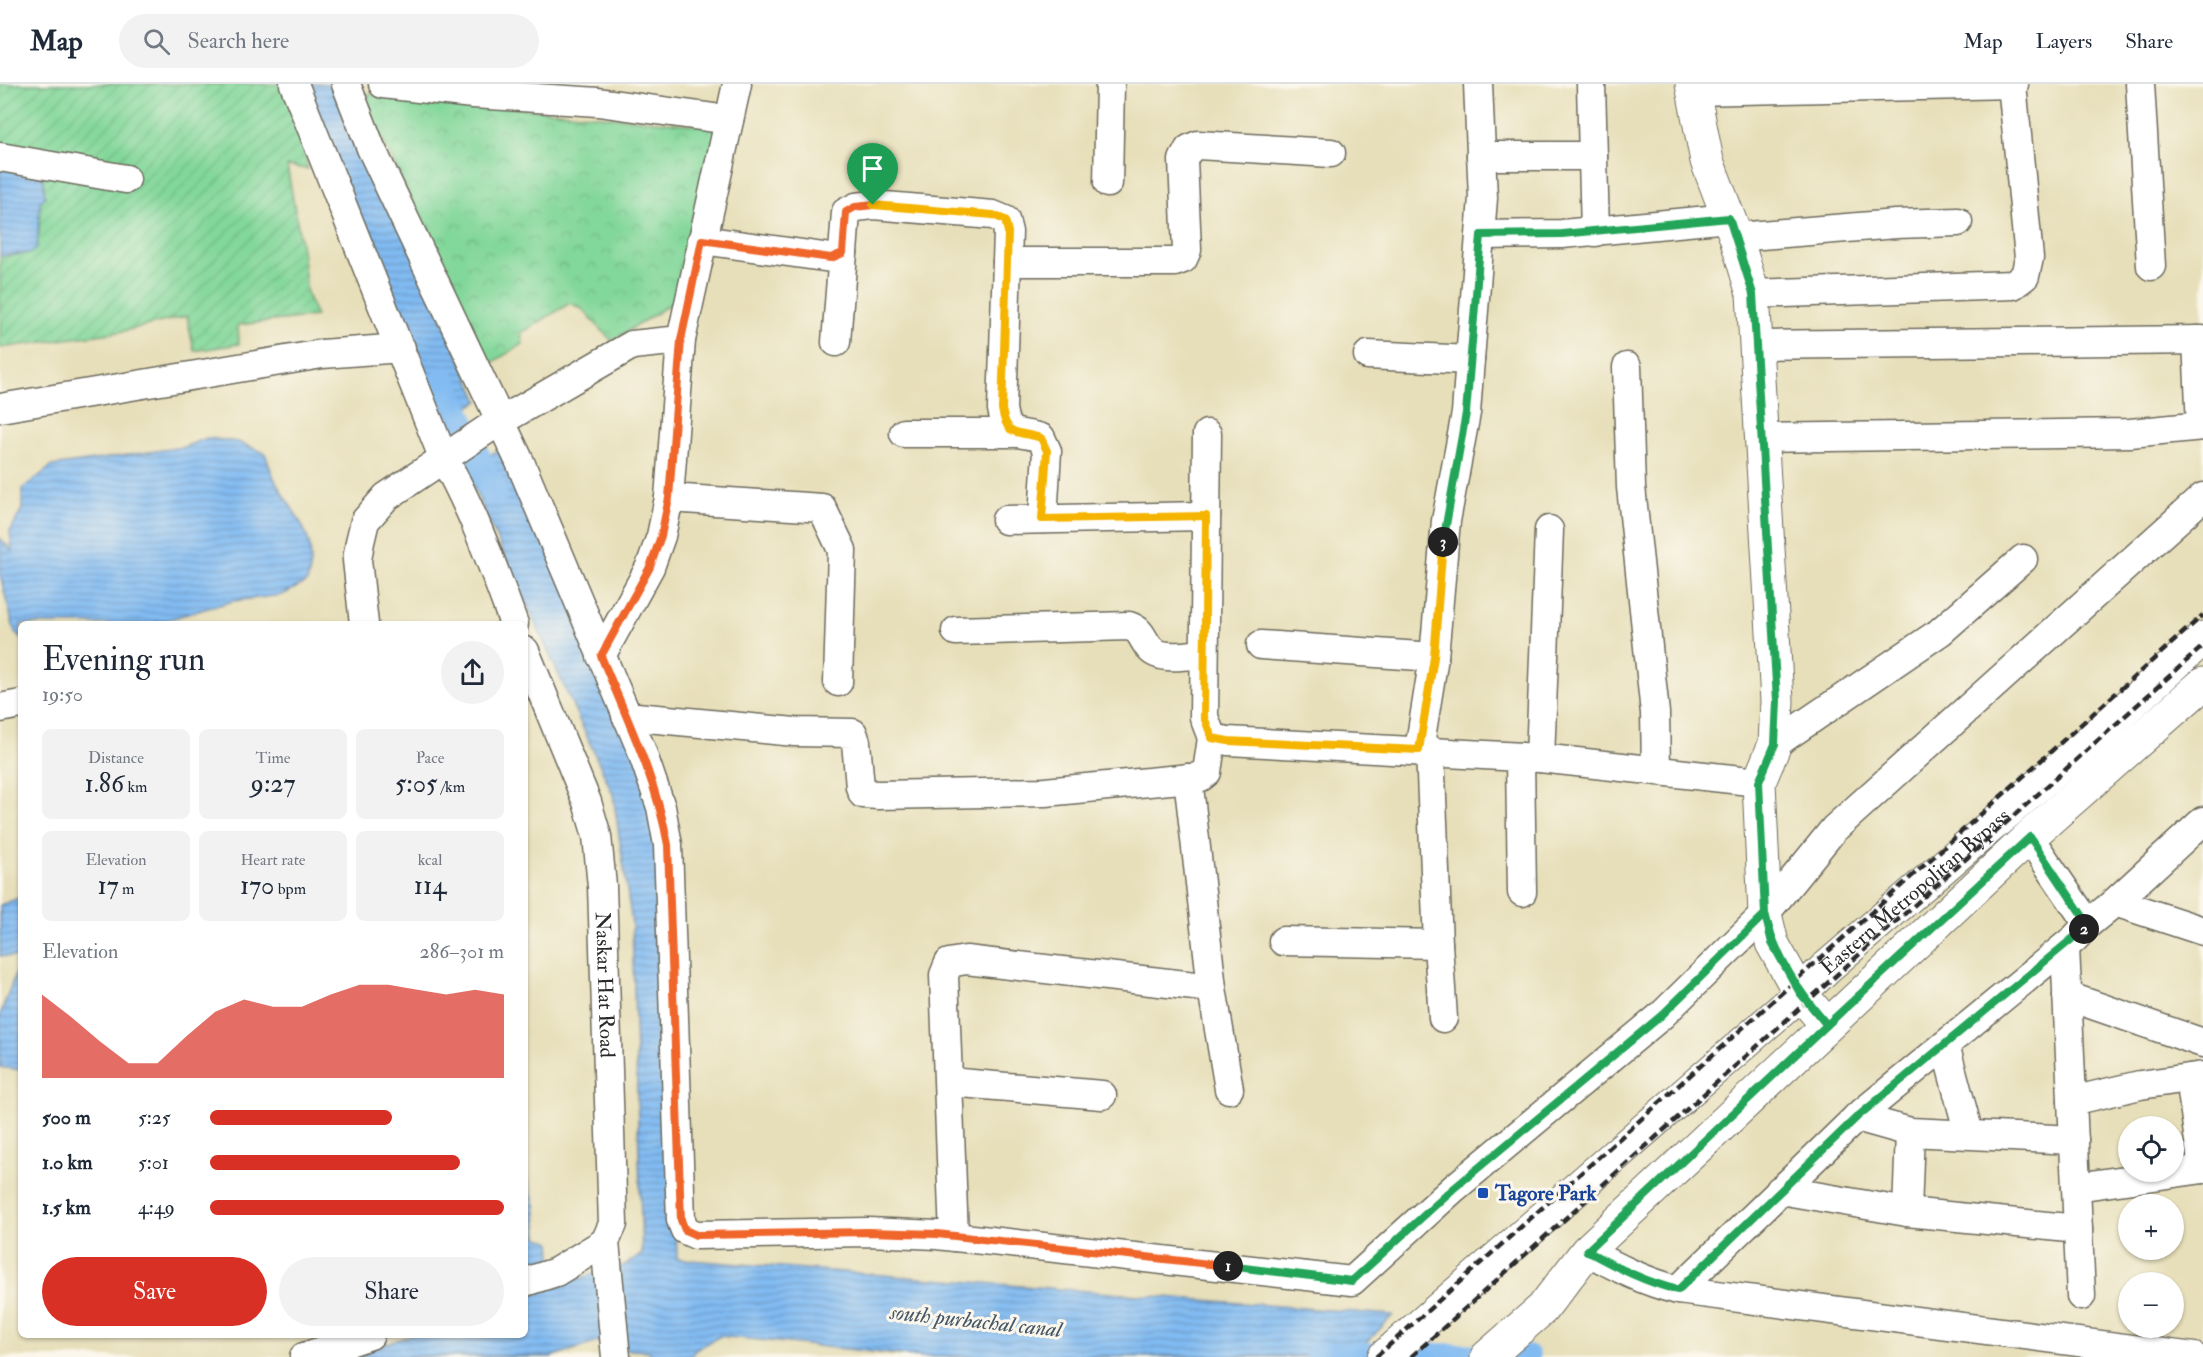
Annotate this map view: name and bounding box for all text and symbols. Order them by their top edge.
search box [119,14,539,68]
text: Map [30,24,83,59]
icon: search [140,25,173,58]
text: Search here [188,27,289,55]
text: Map [1963,28,2003,55]
text: Layers [2036,28,2092,55]
text: Share [2125,28,2173,55]
pin [847,143,898,205]
icon: arrive [856,152,889,185]
pin: 3 [1428,527,1458,557]
text: 3 [1440,532,1446,552]
text: Evening run [42,639,205,680]
button: share [441,641,504,704]
text: 19:50 [42,682,83,707]
text: Distance [88,748,144,768]
text: Time [256,748,290,768]
text: Pace [416,748,444,768]
text: 1.86 [84,768,124,800]
text: 9:27 [251,768,295,800]
text: 5:05 [395,768,438,800]
text: km [124,777,148,797]
text: /km [438,777,465,797]
street label: Eastern Metropolitan Bypass [1814,802,2015,981]
text: Elevation [86,850,146,870]
text: Heart rate [240,850,306,870]
text: kcal [418,850,442,870]
text: 17 [98,870,119,902]
text: 170 [240,870,274,902]
text: 114 [414,870,446,902]
text: m [119,879,135,899]
text: bpm [274,879,306,899]
street label: Naskar Hat Road [589,912,621,1059]
pin: 2 [2069,914,2099,944]
text: 2 [2080,919,2088,939]
text: Elevation [42,939,118,964]
text: 286–301 m [420,939,504,964]
text: 500 m [42,1105,91,1130]
text: 5:25 [138,1105,171,1130]
map controls [2118,1116,2184,1338]
button: locate [2118,1116,2184,1182]
text: 1.0 km [42,1150,93,1175]
text: 5:01 [138,1150,169,1175]
place label: Tagore Park [1494,1180,1597,1207]
marker: Tagore Park [1476,1186,1490,1200]
button: + [2118,1194,2184,1260]
text: 1.5 km [42,1195,91,1220]
text: 4:49 [138,1195,175,1220]
pin: 1 [1213,1251,1243,1281]
text: 1 [1225,1256,1231,1276]
button: Save [42,1257,267,1326]
button: Share [279,1257,504,1326]
button: − [2118,1272,2184,1338]
water label: south purbachal canal [888,1298,1065,1344]

